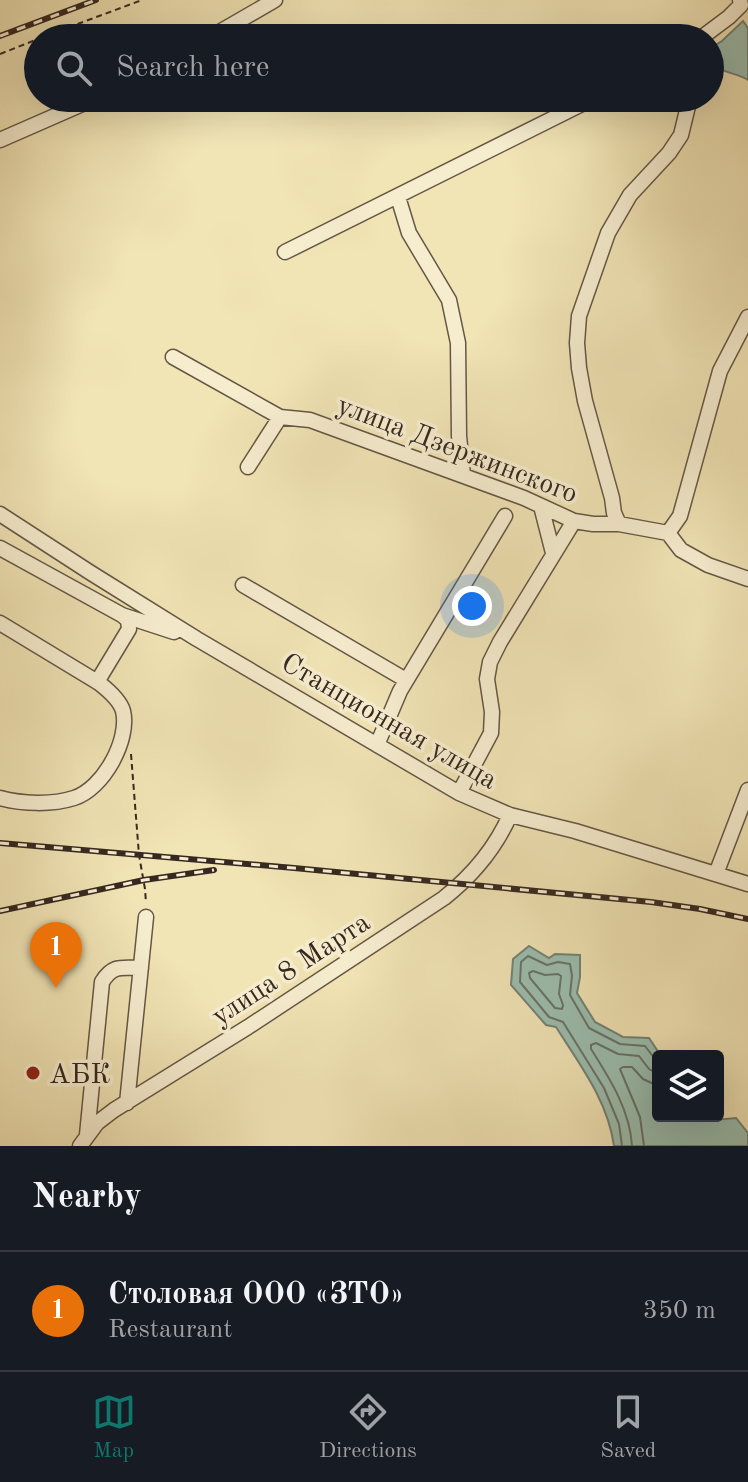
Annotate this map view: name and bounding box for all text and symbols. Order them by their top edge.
search box [24,24,724,112]
icon: search [52,46,96,90]
text: Search here [116,53,270,83]
street label: улица Дзержинского [333,392,581,510]
your location [452,586,492,626]
street label: Станционная улица [276,649,501,796]
street label: улица 8 Марта [208,909,376,1032]
pin: 1 [30,922,82,988]
map controls [652,1050,724,1122]
button: layers [652,1050,724,1122]
place label: АБК [49,1062,111,1090]
marker: АБК [24,1064,42,1082]
text: Nearby [32,1181,142,1215]
text: Столовая ООО «ЗТО» [108,1280,404,1310]
text: 1 [50,1298,66,1324]
text: 350 m [643,1298,716,1324]
text: Restaurant [108,1317,232,1343]
tab: Map [92,1390,136,1465]
tab: Directions [319,1390,417,1465]
tab: Saved [600,1390,656,1465]

